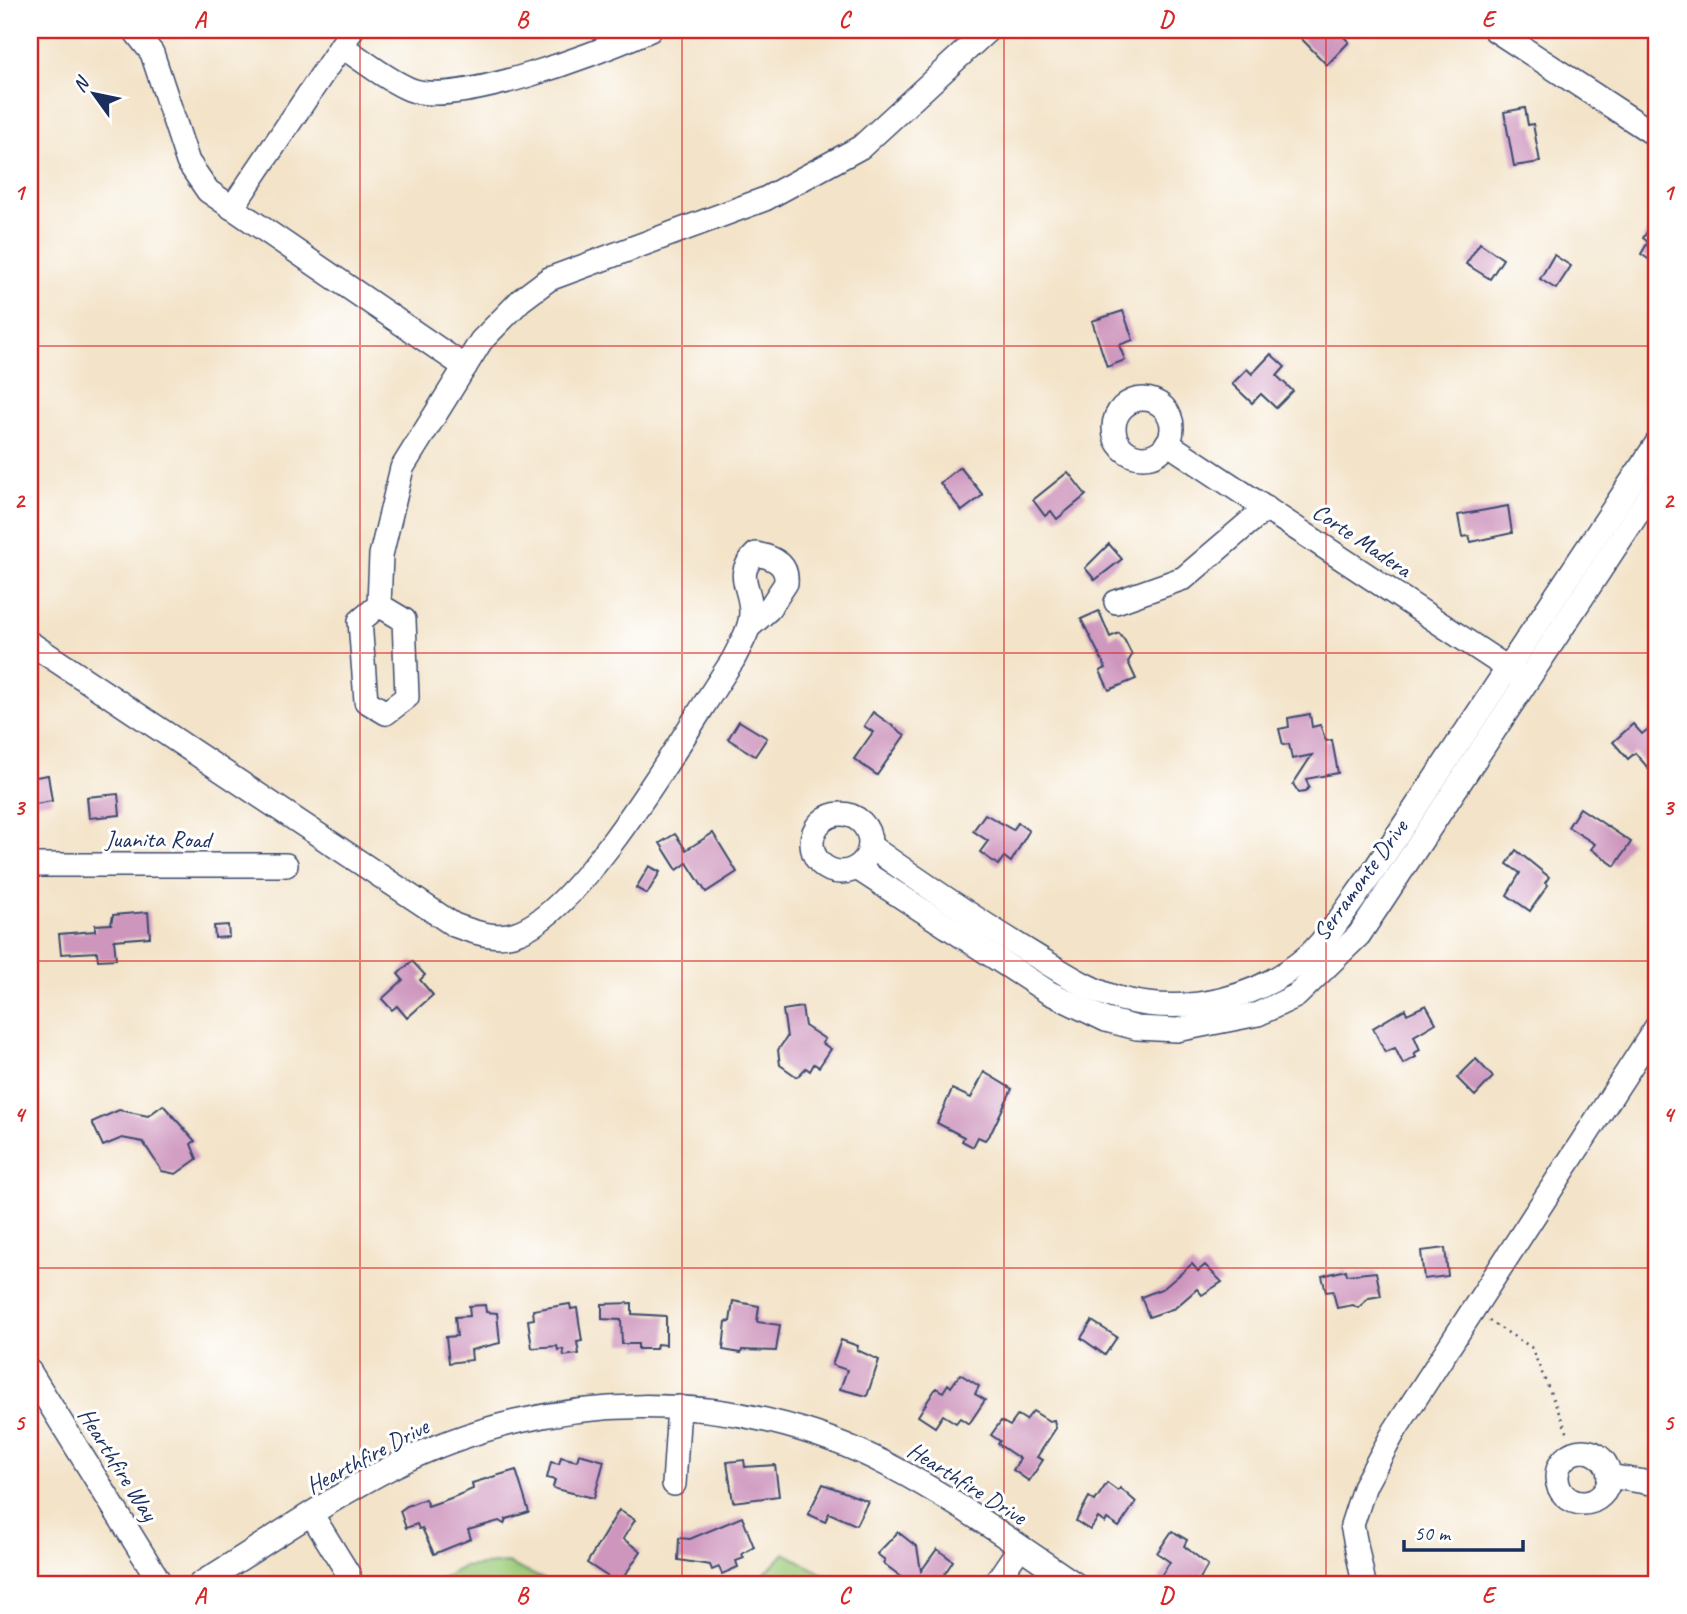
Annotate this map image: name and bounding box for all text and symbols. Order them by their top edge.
text: A [194,5,208,34]
text: B [516,5,530,34]
text: C [839,5,853,34]
text: D [1159,5,1175,34]
text: E [1482,5,1498,34]
north arrow [60,60,130,130]
text: N [67,71,96,97]
text: 1 [14,178,27,207]
text: 1 [1663,178,1676,207]
text: 2 [14,486,27,515]
text: 2 [1663,486,1676,515]
street label: Corte Madera [1307,496,1418,585]
text: 3 [14,793,27,822]
text: 3 [1663,793,1676,822]
street label: Serramonte Drive [1306,812,1415,947]
street label: Juanita Road [104,824,214,854]
text: 4 [14,1100,27,1129]
text: 4 [1663,1100,1676,1129]
street label: Hearthfire Way [71,1402,165,1528]
text: 5 [14,1408,26,1437]
text: 5 [1663,1408,1675,1437]
street label: Hearthfire Drive [301,1410,435,1501]
street label: Hearthfire Drive [902,1435,1034,1532]
scale bar [1404,1509,1522,1553]
text: 50 m [1414,1520,1452,1546]
text: A [194,1581,208,1610]
text: B [516,1581,530,1610]
text: C [839,1581,853,1610]
text: D [1159,1581,1175,1610]
text: E [1482,1581,1498,1610]

